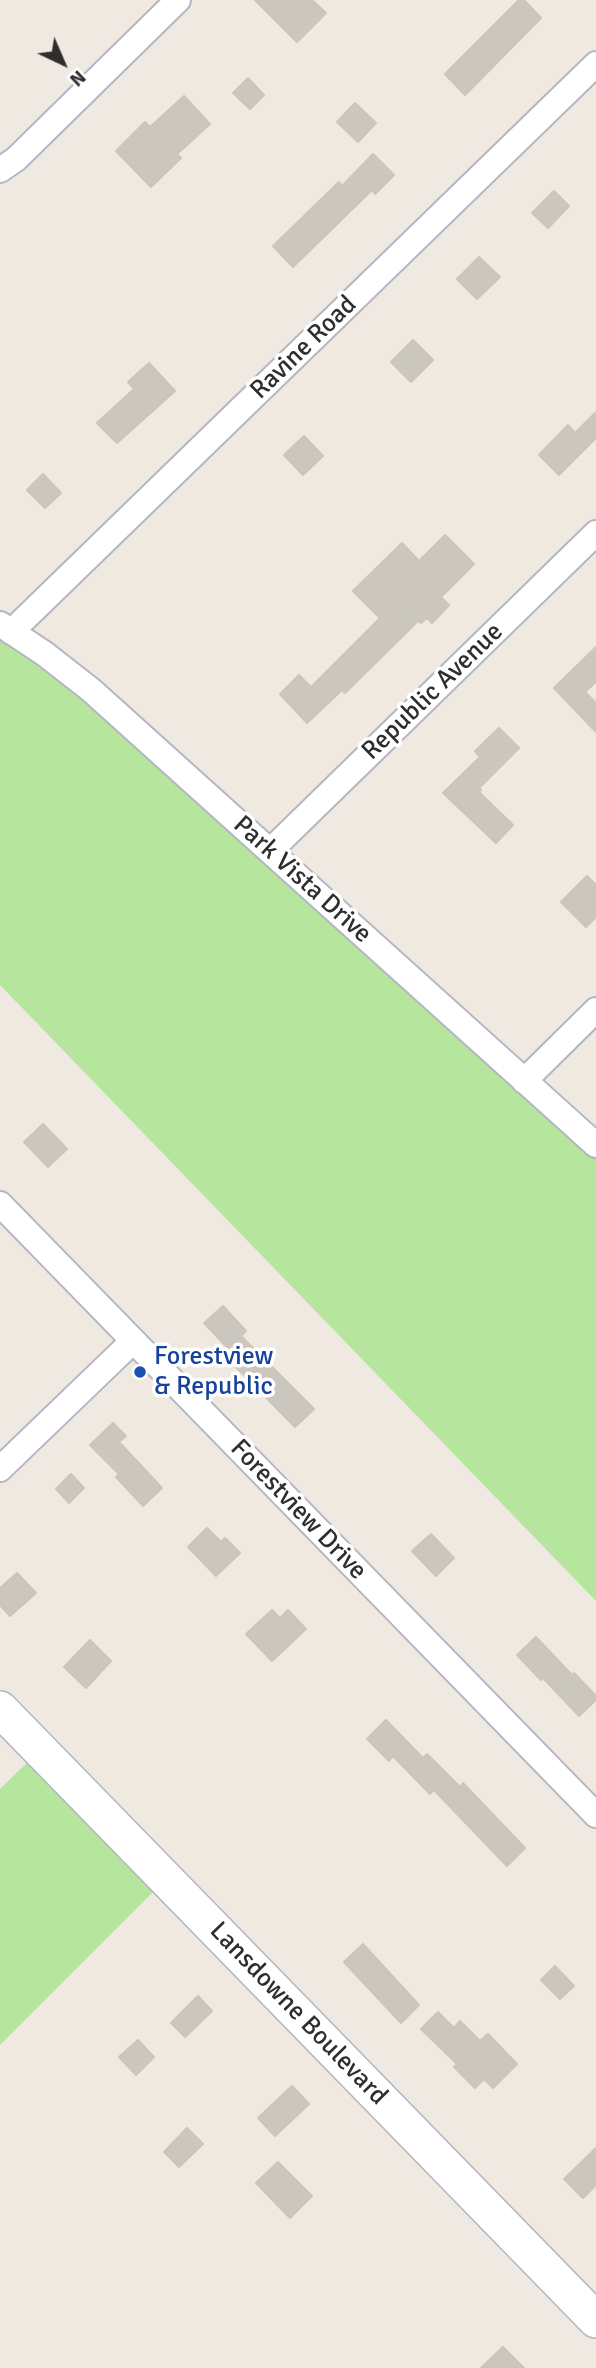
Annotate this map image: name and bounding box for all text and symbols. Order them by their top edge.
north arrow [28,28,98,98]
text: N [64,65,91,91]
street label: Ravine Road [244,290,364,406]
street label: Republic Avenue [356,617,510,767]
street label: Park Vista Drive [226,810,378,950]
place label: Forestview & Republic [154,1341,273,1402]
marker: Forestview & Republic [132,1364,148,1380]
street label: Forestview Drive [223,1433,373,1587]
street label: Lansdowne Boulevard [203,1916,393,2112]

